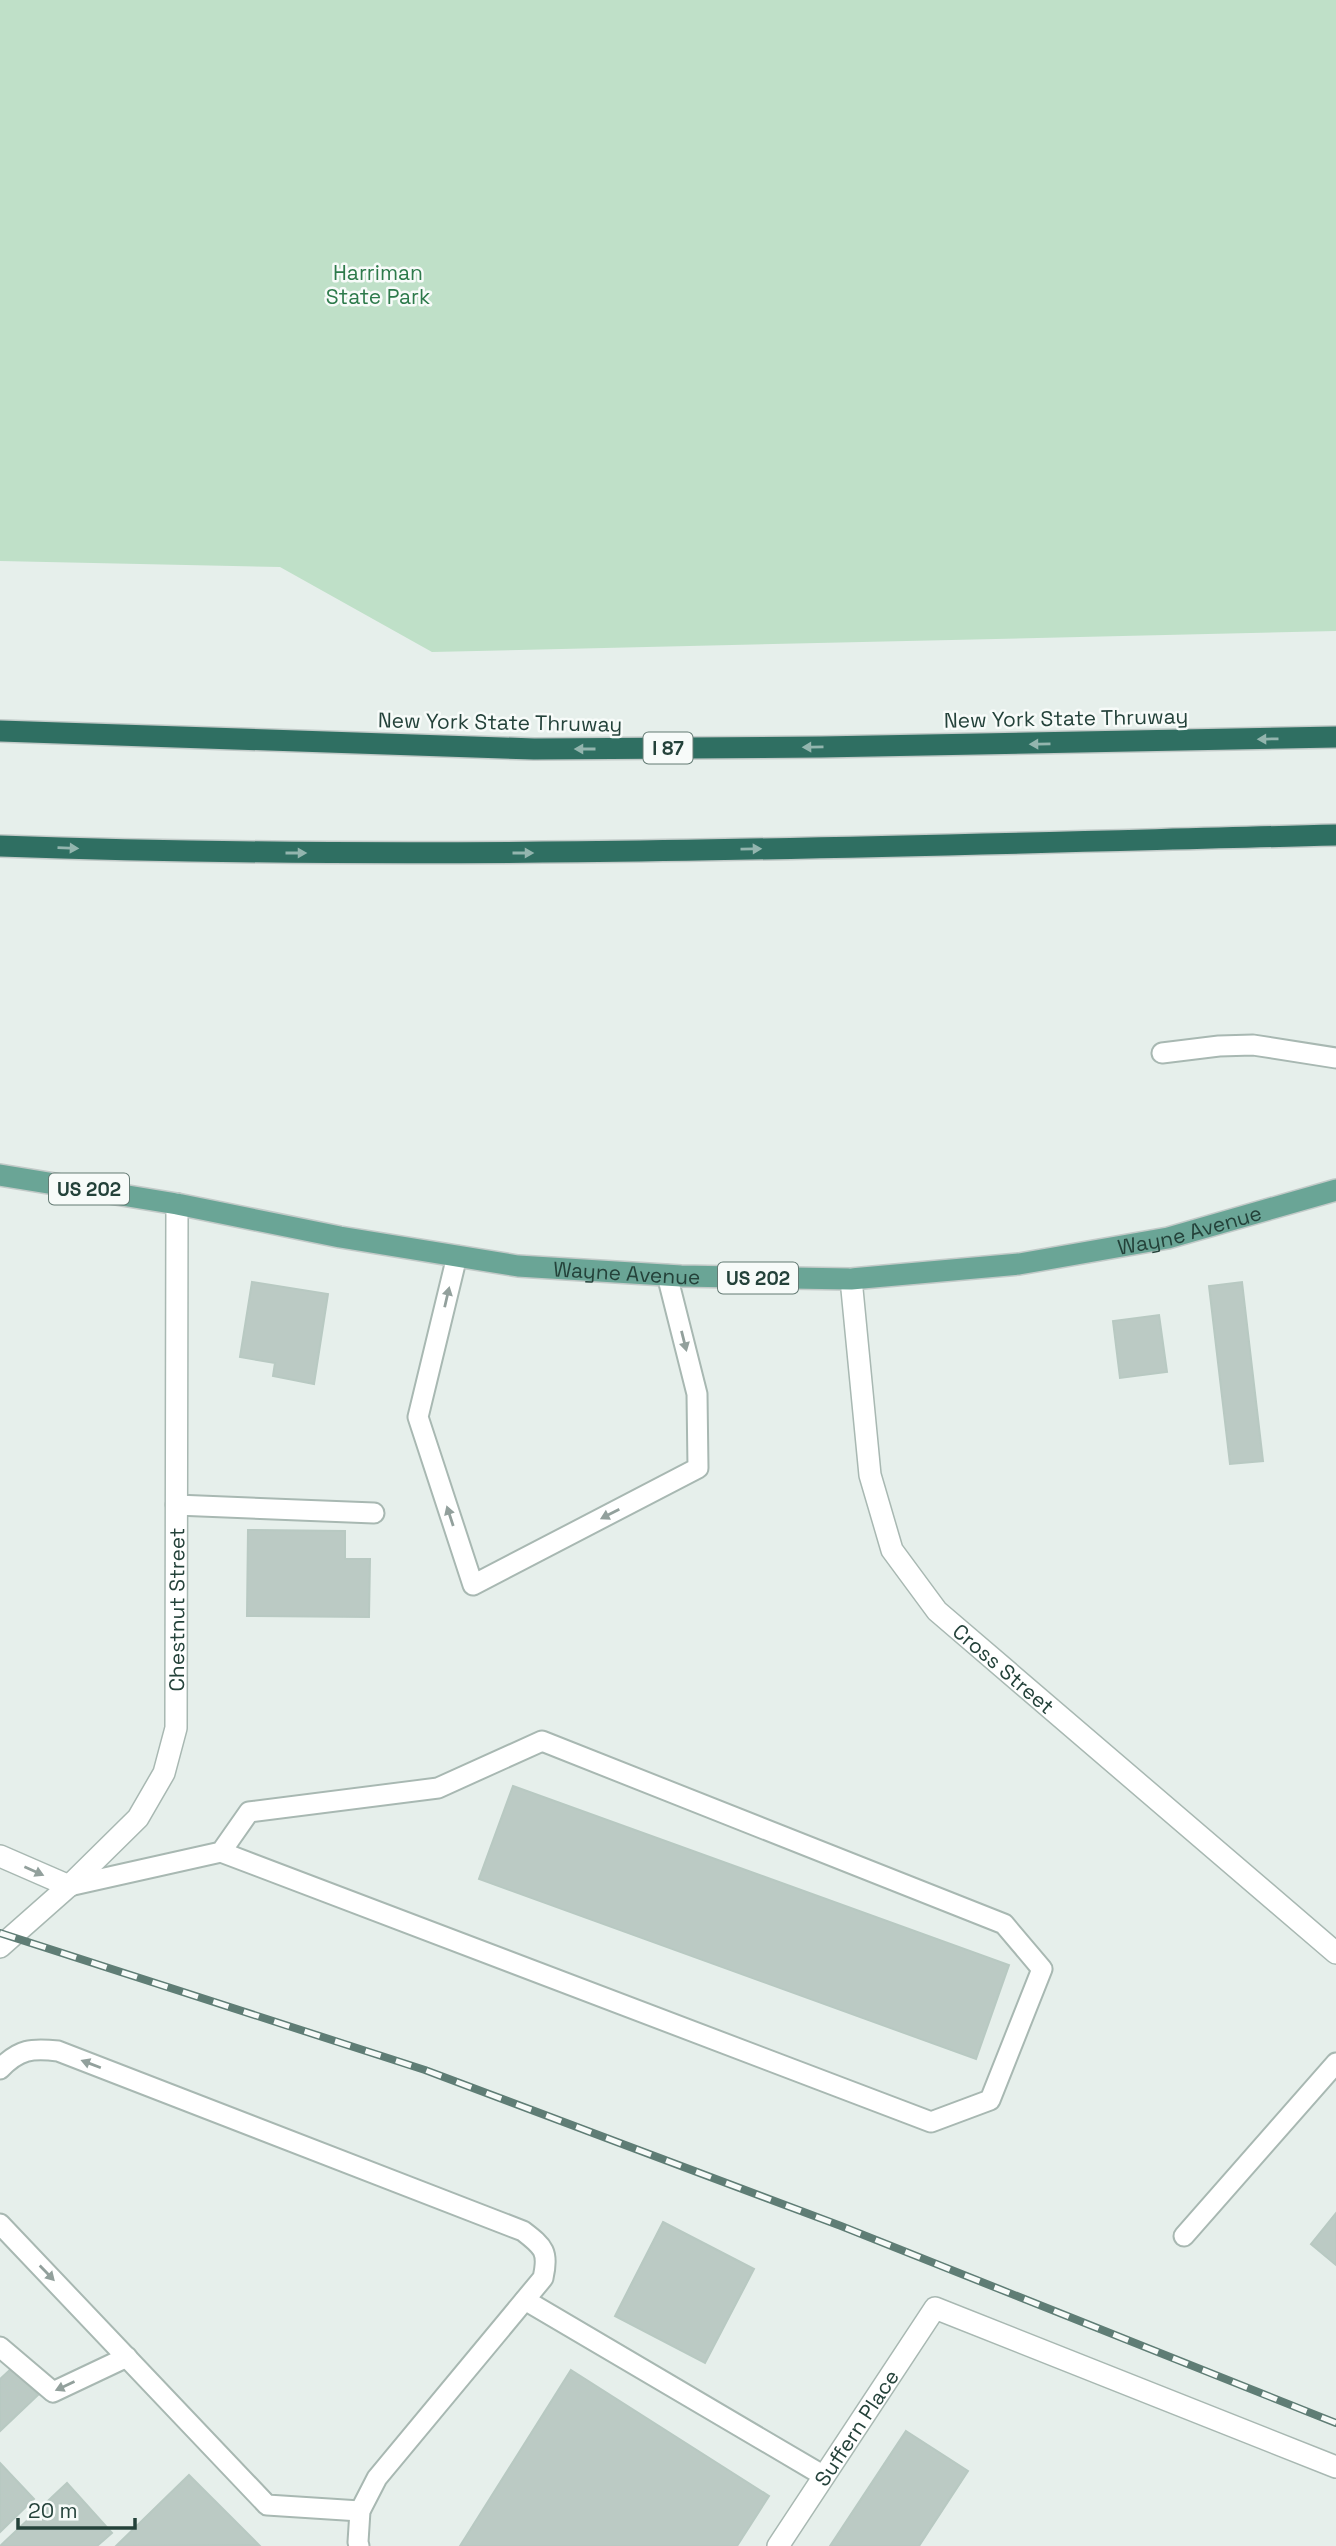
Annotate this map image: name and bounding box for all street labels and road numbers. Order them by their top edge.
street label: New York State Thruway [944,702,1188,734]
street label: New York State Thruway [378,706,622,738]
road number: I 87 [644,733,692,764]
road number: US 202 [49,1174,129,1204]
street label: Wayne Avenue [1115,1199,1264,1260]
street label: Wayne Avenue [552,1255,701,1290]
road number: US 202 [718,1262,798,1294]
street label: Chestnut Street [163,1527,190,1692]
street label: Cross Street [947,1617,1060,1720]
street label: Suffern Place [808,2364,904,2491]

